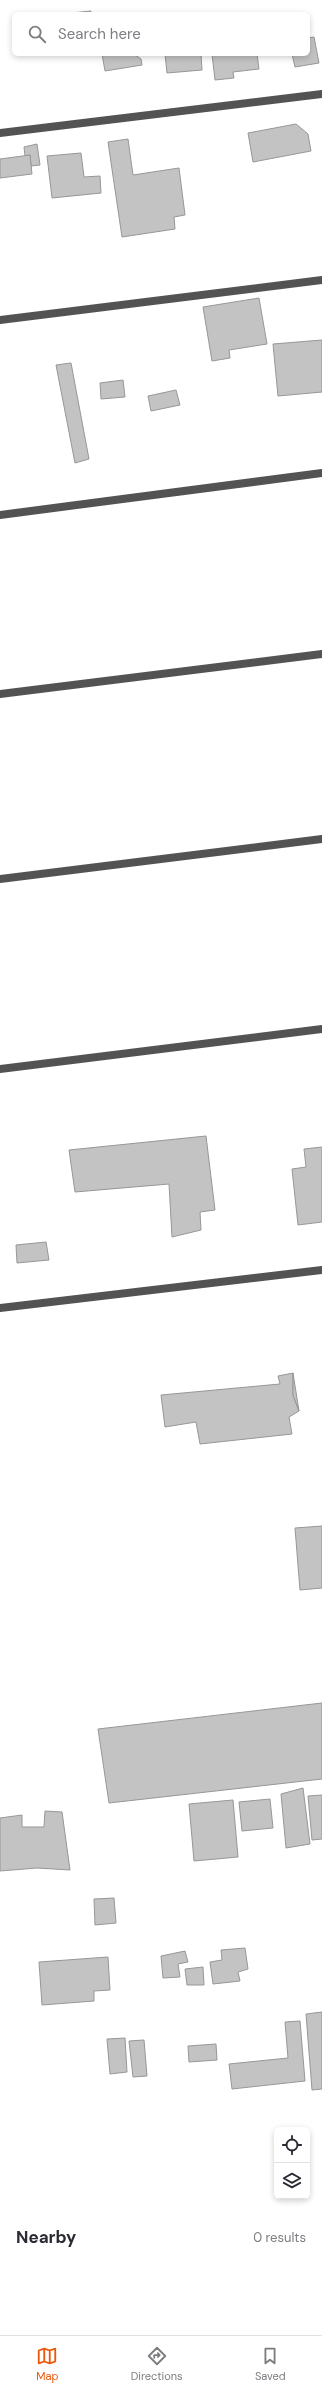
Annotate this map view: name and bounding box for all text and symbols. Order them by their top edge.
search box [12,12,310,56]
icon: search [26,23,48,45]
text: Search here [58,24,141,44]
map controls [274,2127,310,2199]
button: locate [274,2127,310,2163]
button: layers [274,2163,310,2199]
text: Nearby [16,2226,76,2248]
text: 0 results [253,2229,306,2246]
tab: Map [36,2345,58,2383]
tab: Directions [131,2345,183,2383]
tab: Saved [255,2345,286,2383]

